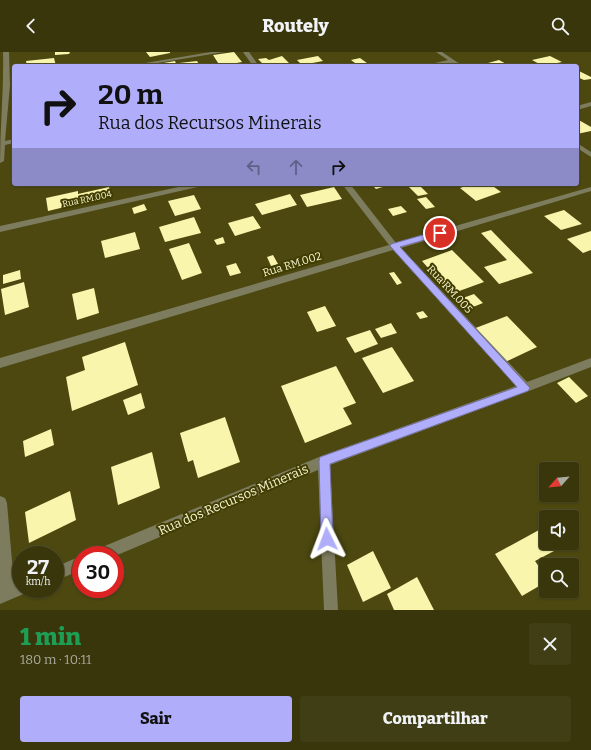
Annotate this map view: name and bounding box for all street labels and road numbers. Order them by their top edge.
street label: Rua RM.004 [61,189,113,209]
street label: Rua RM.002 [261,249,323,280]
street label: Rua RM.005 [424,263,475,316]
street label: Rua dos Recursos Minerais [156,461,310,538]

